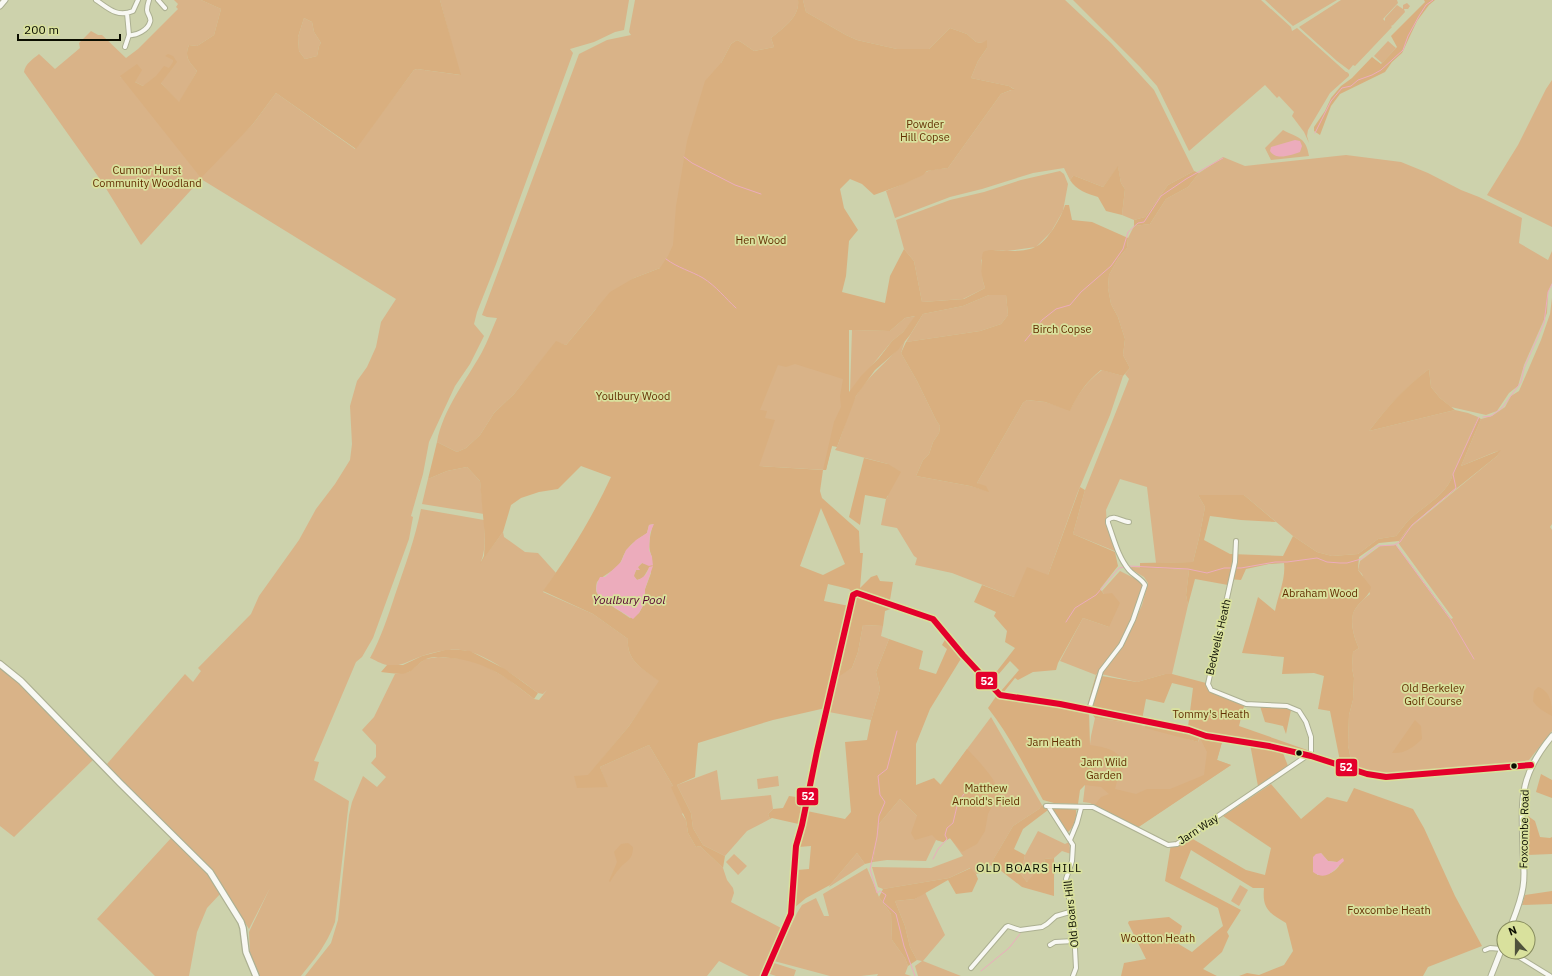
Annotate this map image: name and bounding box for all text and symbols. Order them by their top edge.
scale bar [18,16,120,42]
text: 200 m [24,22,59,37]
park label: Powder Hill Copse [900,117,950,144]
park label: Cumnor Hurst Community Woodland [92,163,202,190]
park label: Hen Wood [736,233,787,247]
park label: Birch Copse [1032,322,1092,336]
park label: Youlbury Wood [596,389,670,403]
park label: Abraham Wood [1282,586,1358,600]
water label: Youlbury Pool [593,592,666,607]
street label: Bedwells Heath [1202,598,1234,676]
line badge: 52 [975,671,998,690]
text: 52 [980,674,994,688]
park label: Old Berkeley Golf Course [1401,681,1465,708]
park label: Tommy's Heath [1173,707,1249,721]
park label: Jarn Heath [1027,735,1081,749]
unlabelled marker [1294,748,1304,758]
park label: Jarn Wild Garden [1081,755,1127,782]
line badge: 52 [1335,758,1358,777]
text: 52 [1339,760,1353,774]
unlabelled marker [1509,761,1519,771]
park label: Matthew Arnold's Field [952,781,1020,808]
line badge: 52 [796,787,819,806]
text: 52 [801,789,815,803]
street label: Foxcombe Road [1516,789,1532,869]
street label: Jarn Way [1175,811,1221,847]
district label: OLD BOARS HILL [976,860,1082,875]
street label: Old Boars Hill [1061,880,1081,948]
park label: Foxcombe Heath [1347,903,1431,917]
north arrow [1496,920,1536,960]
text: N [1506,923,1519,939]
park label: Wootton Heath [1121,931,1195,945]

